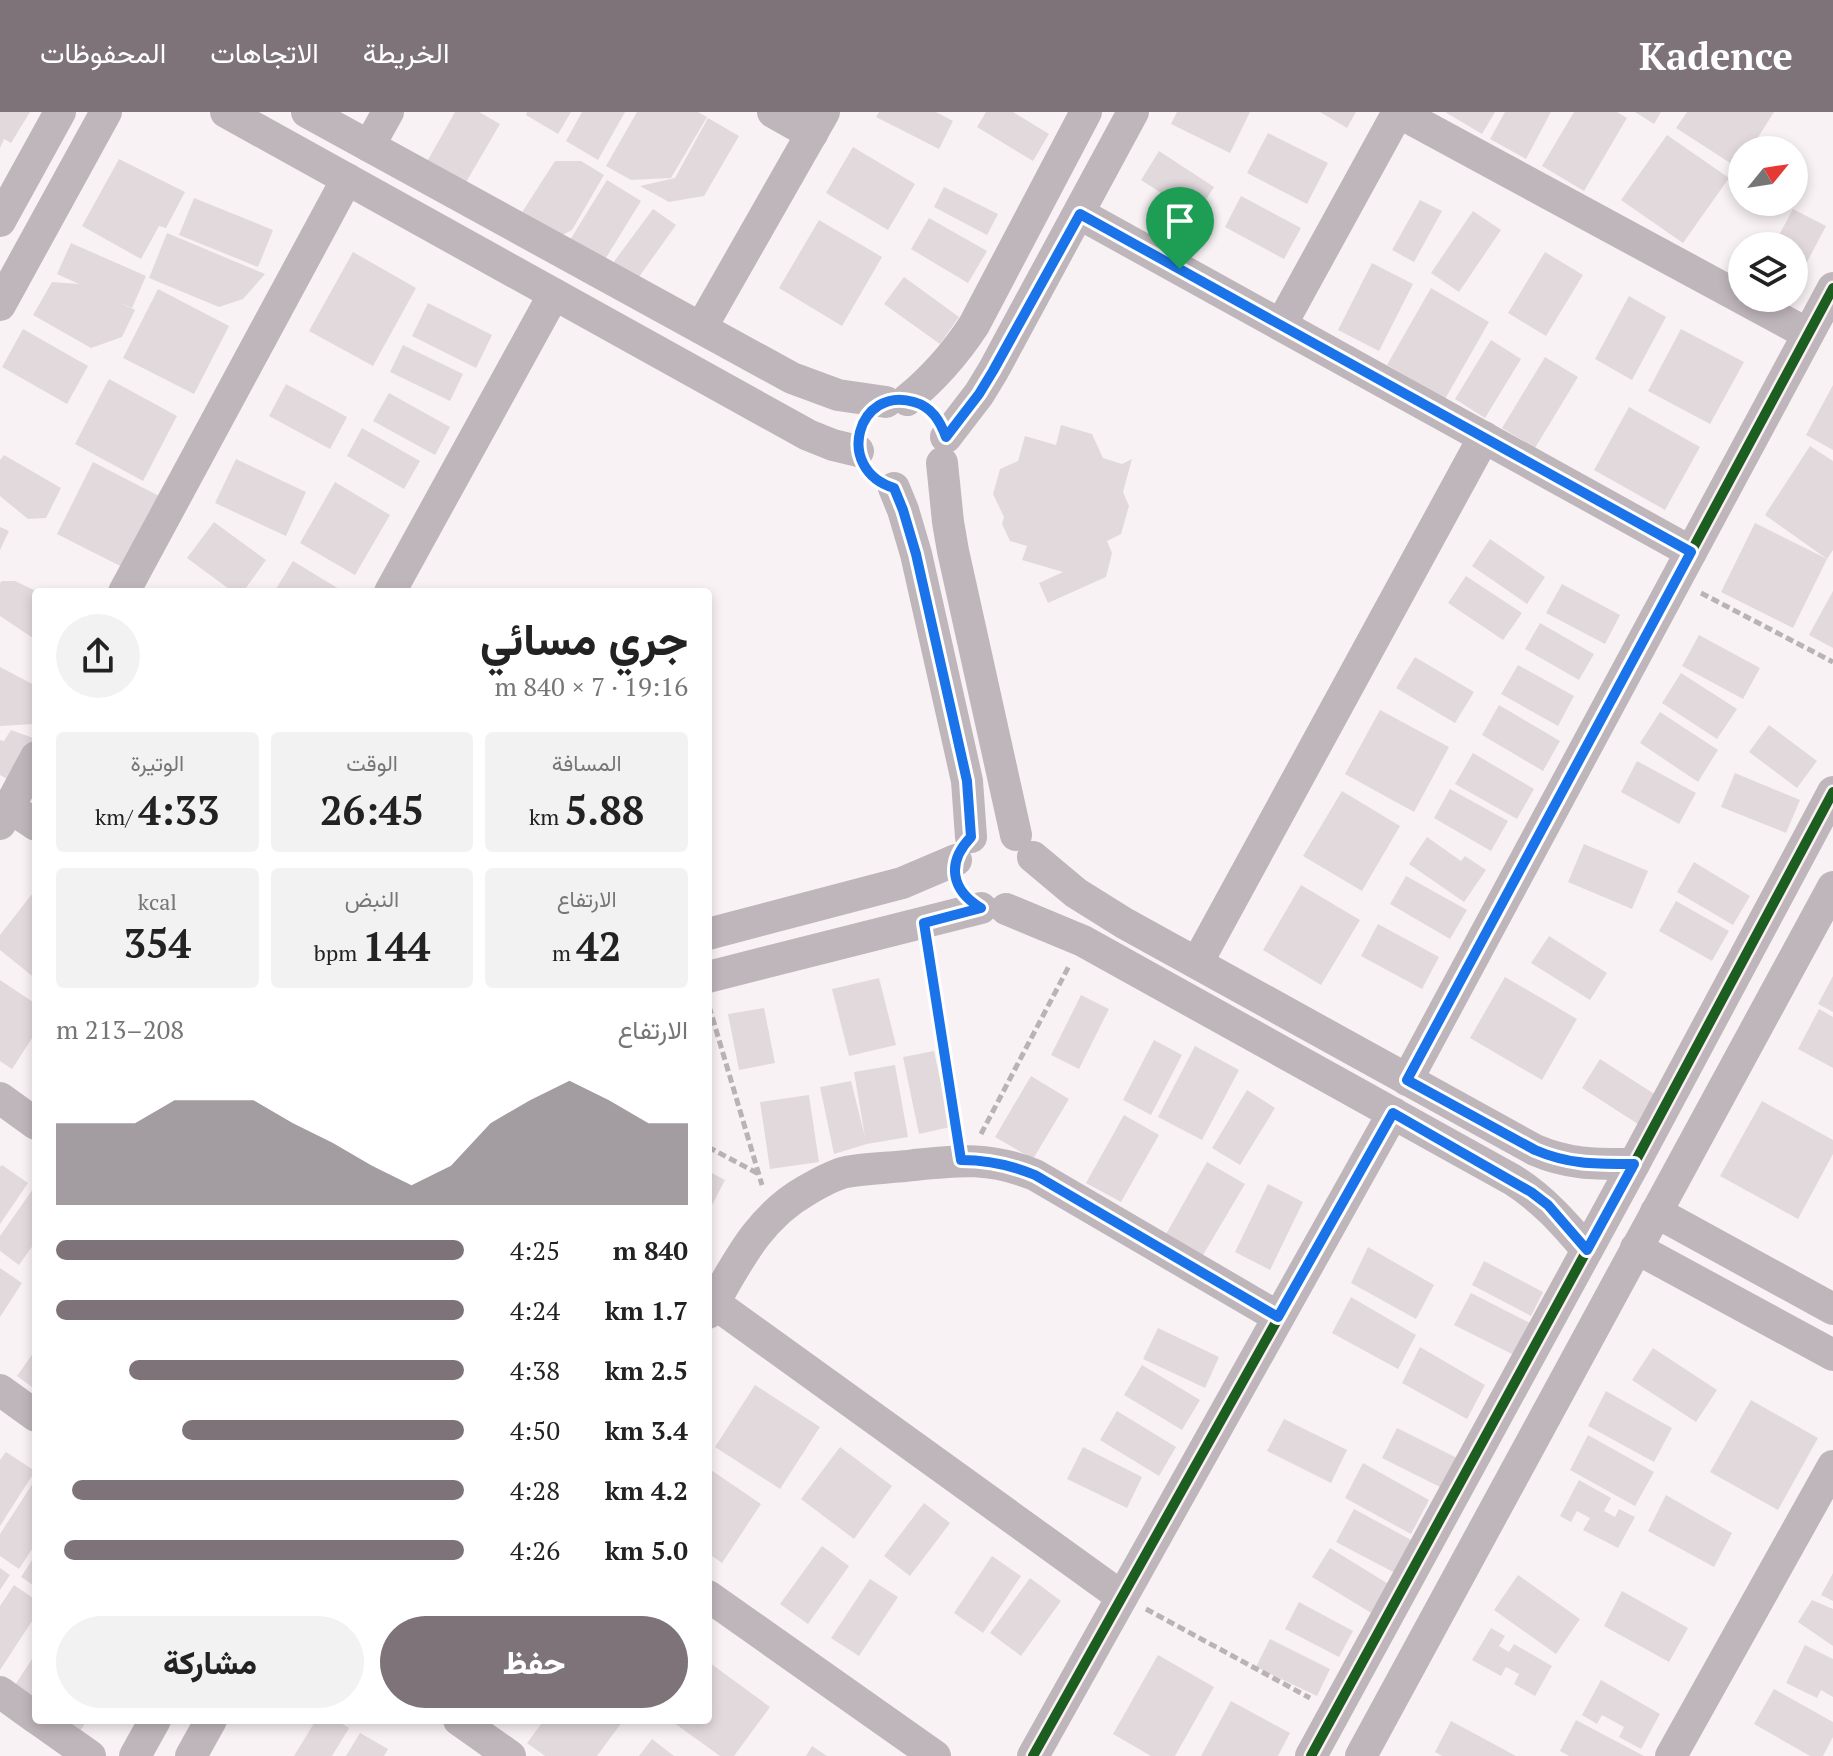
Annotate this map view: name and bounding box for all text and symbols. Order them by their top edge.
text: Kadence [1639,31,1793,81]
text: المحفوظات [40,34,166,71]
text: الاتجاهات [210,34,319,71]
text: الخريطة [363,34,449,71]
north arrow [1728,136,1808,216]
map controls [1728,136,1808,312]
pin [1146,187,1214,269]
icon: arrive [1158,199,1202,243]
button: layers [1728,232,1808,312]
text: جري مسائي [480,609,688,668]
button: share [56,614,140,698]
text: 19:16 · 7 × 840 m [494,669,688,703]
text: الوتيرة [130,748,184,777]
text: الوقت [346,748,398,777]
text: المسافة [552,748,622,777]
text: 4:33 [138,783,220,836]
text: 26:45 [320,783,424,836]
text: 5.88 [565,783,644,836]
text: /km [95,802,138,831]
text: km [529,802,565,831]
text: النبض [345,884,399,913]
text: الارتفاع [557,884,617,913]
text: kcal [138,887,177,916]
text: 354 [123,916,191,969]
text: 144 [363,919,430,972]
text: 42 [576,919,621,972]
text: bpm [314,938,363,967]
text: m [552,938,576,967]
text: 208–213 m [56,1012,184,1046]
text: الارتفاع [617,1012,688,1046]
text: 4:25 [510,1233,560,1267]
text: 840 m [613,1233,688,1267]
text: 4:24 [510,1293,560,1327]
text: 1.7 km [605,1293,688,1327]
text: 4:38 [510,1353,560,1387]
text: 2.5 km [605,1353,688,1387]
text: 4:50 [510,1413,560,1447]
text: 3.4 km [605,1413,688,1447]
text: 4:28 [510,1473,560,1507]
text: 4.2 km [605,1473,688,1507]
text: 4:26 [510,1533,560,1567]
text: 5.0 km [605,1533,688,1567]
button: مشاركة [56,1616,364,1708]
button: حفظ [380,1616,688,1708]

